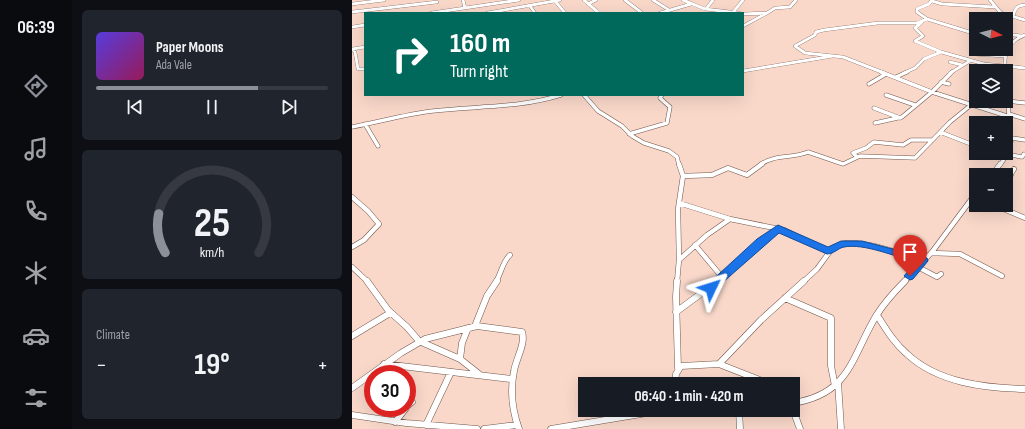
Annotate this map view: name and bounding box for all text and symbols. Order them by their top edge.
north arrow [969,12,1013,56]
map controls [969,12,1013,212]
text: 06:39 [17,17,55,38]
text: 160 m [450,27,510,60]
icon: right [384,28,436,80]
text: Paper Moons [156,38,224,57]
text: Ada Vale [156,57,192,73]
text: Turn right [450,61,508,82]
button: layers [969,64,1013,108]
icon: directions [22,72,50,100]
icon: previous [124,96,146,118]
icon: pause [201,96,223,118]
icon: next [278,96,300,118]
button: + [969,116,1013,160]
icon: music [22,135,50,163]
button: − [969,168,1013,212]
icon: phone [22,197,50,225]
text: 25 [194,198,230,247]
pin [893,235,927,276]
icon: arrive [899,241,921,263]
text: km/h [200,243,224,260]
icon: climate [22,259,50,287]
position arrow [690,267,732,309]
icon: car [22,322,50,350]
text: Climate [96,327,130,343]
text: 19° [194,347,230,383]
text: − [96,352,107,379]
text: + [317,352,328,379]
speed limit sign: 30 [364,365,416,417]
icon: filters [22,384,50,412]
text: 06:40 · 1 min · 420 m [634,387,744,406]

